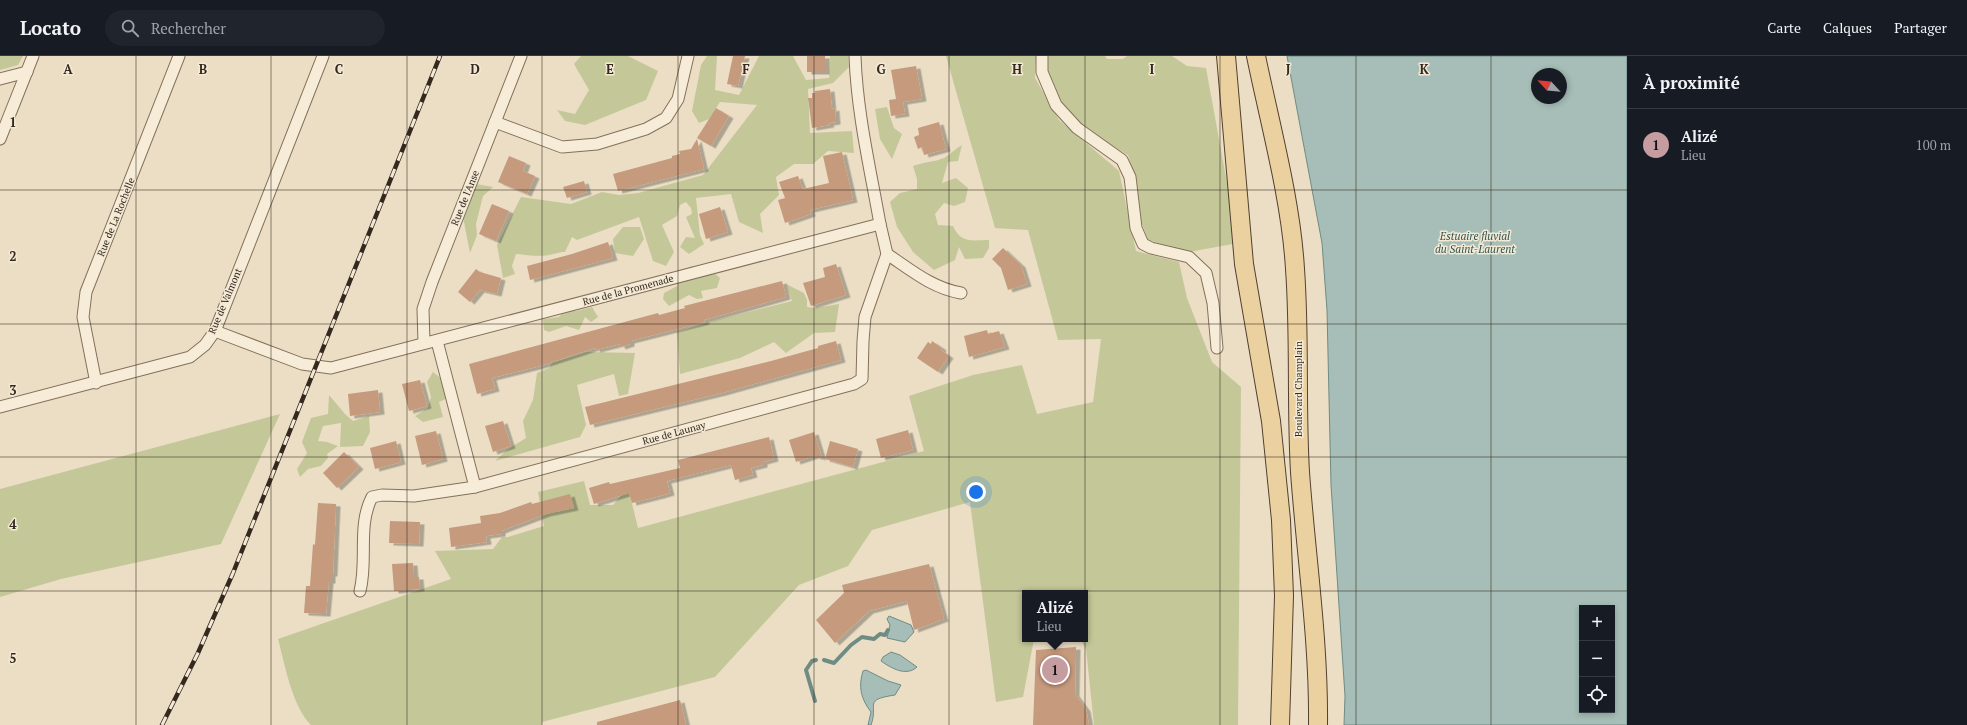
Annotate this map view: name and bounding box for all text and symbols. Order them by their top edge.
search box [105,10,385,46]
text: Locato [20,15,81,40]
icon: search [119,17,141,39]
text: Rechercher [151,18,226,38]
text: Carte [1767,18,1801,37]
text: Calques [1823,18,1872,37]
text: Partager [1894,18,1947,37]
text: A [63,60,73,78]
text: B [199,60,207,78]
text: C [335,60,343,78]
text: D [470,60,480,78]
text: E [606,60,614,78]
text: F [742,60,750,78]
text: G [876,60,886,78]
text: H [1012,60,1022,78]
text: I [1150,60,1155,78]
text: J [1286,60,1291,78]
text: K [1419,60,1429,78]
north arrow [1531,68,1567,104]
text: À proximité [1643,71,1740,94]
text: 1 [9,113,17,131]
text: Alizé [1681,126,1717,146]
text: 1 [1652,136,1660,154]
text: 100 m [1916,136,1951,154]
text: Lieu [1681,146,1706,164]
street label: Rue de l'Anse [448,168,482,228]
street label: Rue de La Rochelle [94,176,138,258]
water label: Estuaire fluvial du Saint-Laurent [1435,229,1515,256]
text: 2 [9,247,17,265]
street label: Rue de Valmont [205,266,245,336]
street label: Rue de la Promenade [581,272,675,308]
street label: Boulevard Champlain [1292,341,1305,437]
text: 3 [9,381,17,399]
street label: Rue de Launay [641,418,708,448]
your location [966,482,986,502]
text: 4 [9,515,17,533]
popup [1022,590,1088,642]
text: Alizé [1037,597,1073,617]
map controls [1579,605,1615,713]
button: + [1579,605,1615,641]
text: Lieu [1037,617,1062,635]
button: − [1579,641,1615,677]
text: 5 [9,649,17,667]
pin: 1 [1042,655,1068,685]
button: locate [1579,677,1615,713]

